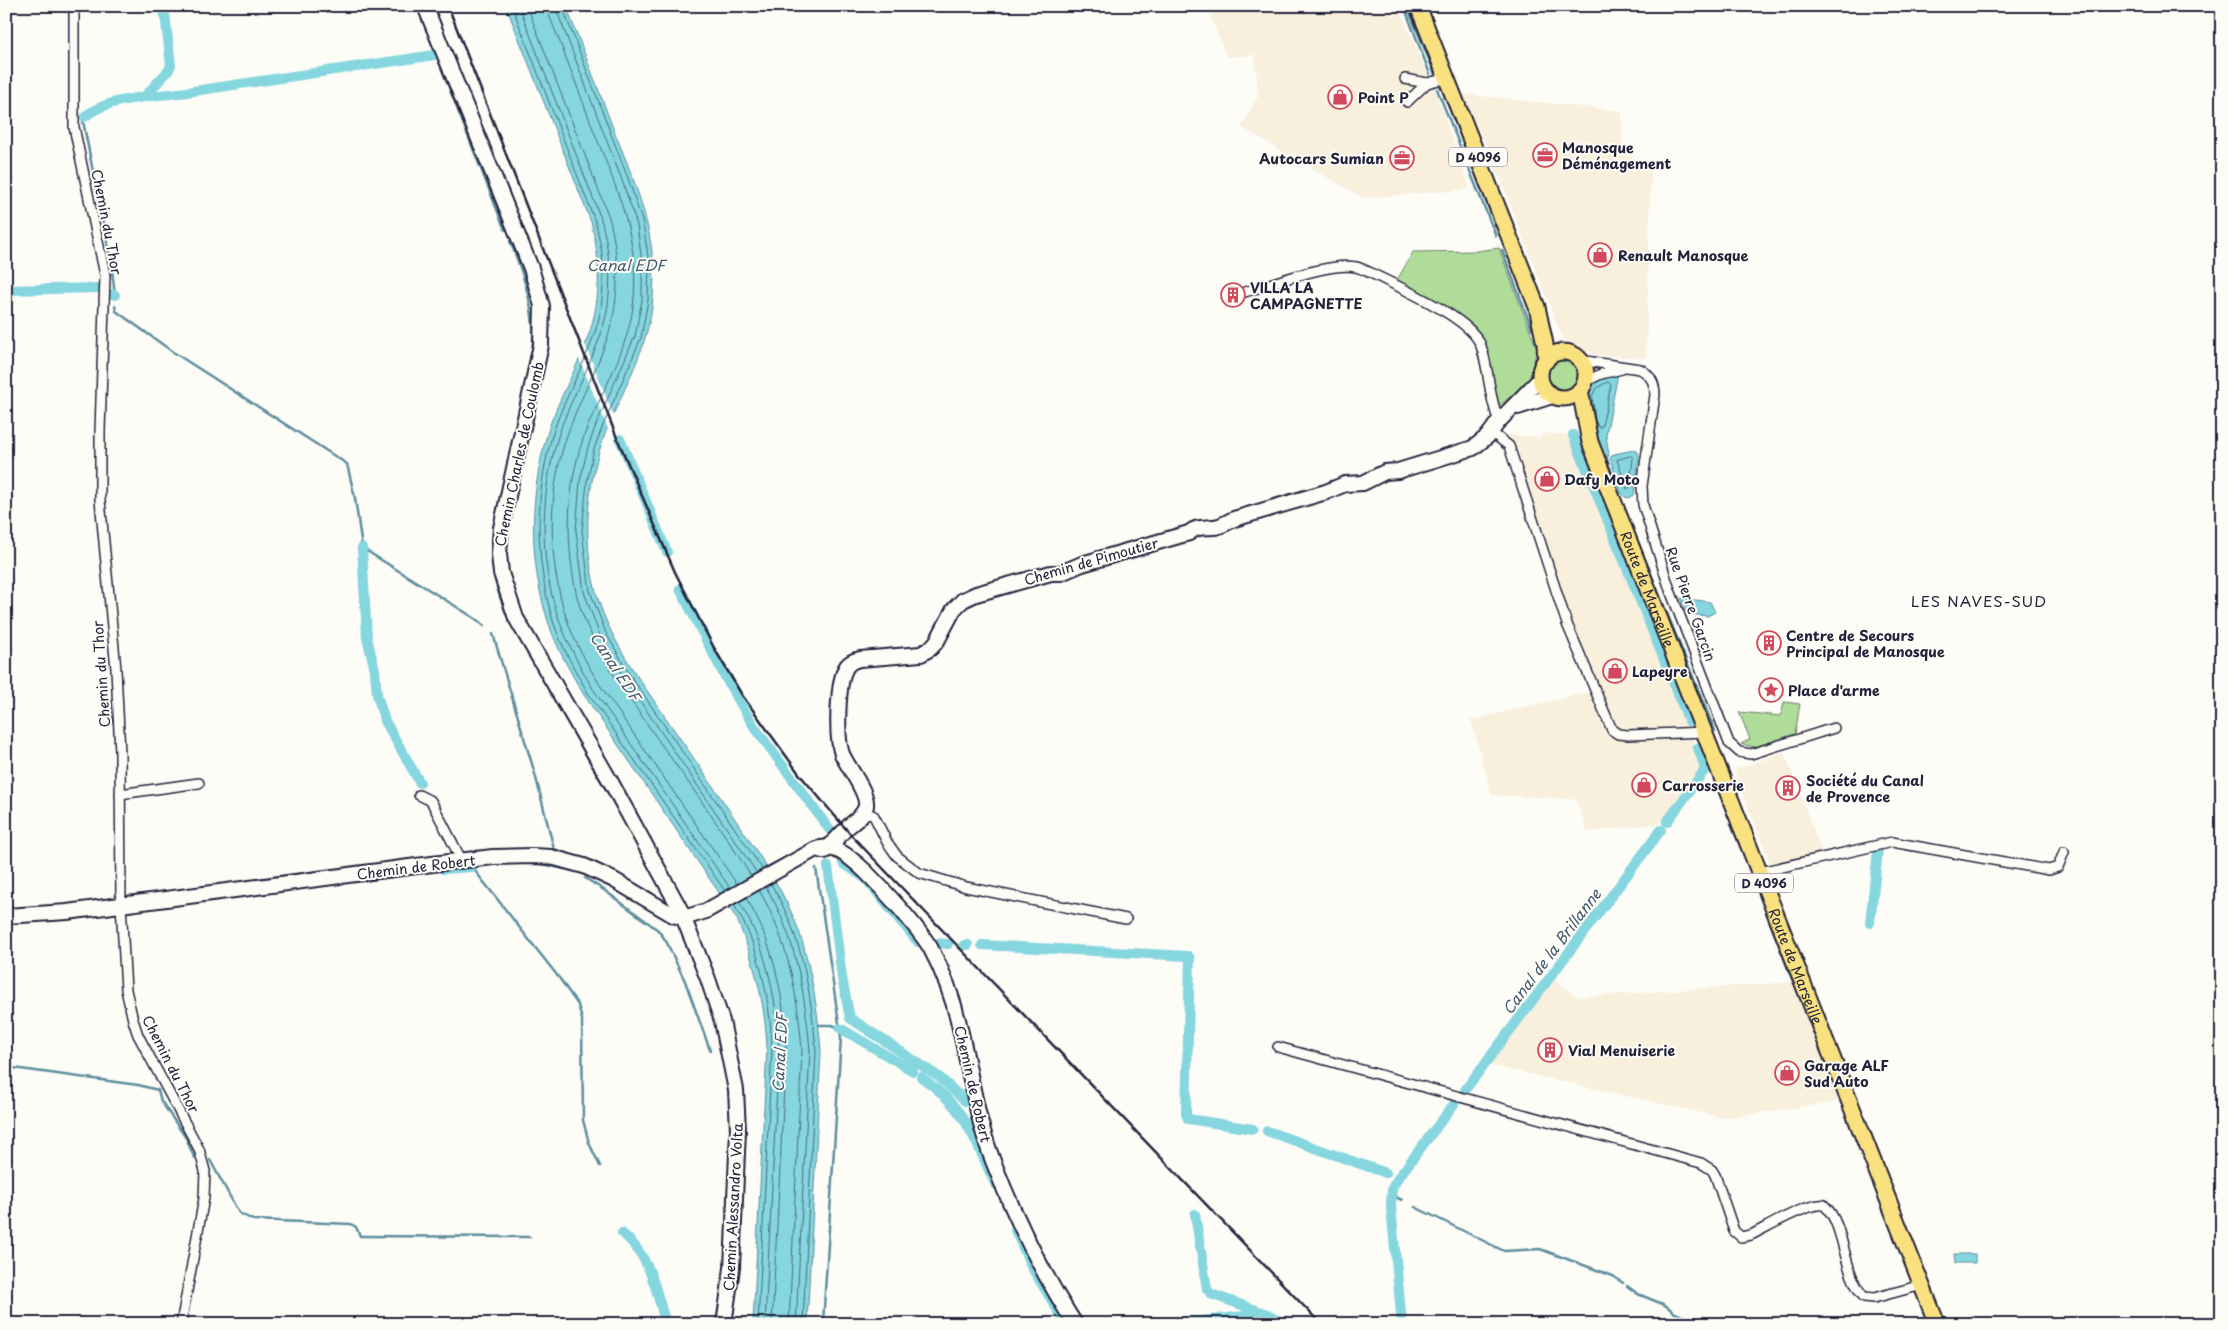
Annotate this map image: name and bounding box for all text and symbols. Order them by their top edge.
shop icon: Point P [1327,84,1353,110]
place label: Point P [1358,87,1409,108]
place label: Manosque Déménagement [1562,137,1671,174]
office icon: Manosque Déménagement [1532,142,1558,168]
office icon: Autocars Sumian [1389,145,1415,171]
place label: Autocars Sumian [1259,148,1384,169]
road number: D 4096 [1449,148,1507,166]
street label: Chemin du Thor [86,167,128,277]
shop icon: Renault Manosque [1587,242,1613,268]
place label: Renault Manosque [1618,245,1749,266]
water label: Canal EDF [587,253,668,276]
place label: VILLA LA CAMPAGNETTE [1250,277,1362,314]
building icon: VILLA LA CAMPAGNETTE [1220,282,1246,308]
street label: Chemin Charles de Coulomb [489,360,549,548]
shop icon: Dafy Moto [1534,466,1560,492]
place label: Dafy Moto [1564,469,1640,490]
street label: Route de Marseille [1615,528,1680,651]
street label: Chemin de Pimoutier [1021,532,1161,590]
street label: Rue Pierre Garcin [1661,544,1721,664]
district label: LES NAVES-SUD [1911,589,2047,612]
street label: Chemin du Thor [87,619,115,728]
place label: Centre de Secours Principal de Manosque [1786,625,1945,662]
water label: Canal EDF [585,627,648,707]
building icon: Centre de Secours Principal de Manosque [1756,630,1782,656]
shop icon: Lapeyre [1602,658,1628,684]
place label: Lapeyre [1632,661,1688,682]
place icon: Place d'arme [1758,677,1784,703]
place label: Place d'arme [1788,680,1880,701]
place label: Société du Canal de Provence [1806,770,1924,807]
shop icon: Carrosserie [1631,772,1657,798]
place label: Carrosserie [1662,775,1744,796]
building icon: Société du Canal de Provence [1775,775,1801,801]
street label: Chemin de Robert [356,849,477,885]
road number: D 4096 [1735,874,1793,892]
water label: Canal de la Brillanne [1496,883,1606,1019]
street label: Route de Marseille [1764,905,1829,1028]
street label: Chemin du Thor [137,1011,205,1117]
water label: Canal EDF [765,1011,793,1093]
street label: Chemin de Robert [949,1024,997,1145]
building icon: Vial Menuiserie [1537,1037,1563,1063]
place label: Vial Menuiserie [1568,1040,1676,1061]
place label: Garage ALF Sud Auto [1804,1055,1889,1092]
shop icon: Garage ALF Sud Auto [1774,1060,1800,1086]
street label: Chemin Alessandro Volta [718,1122,748,1291]

